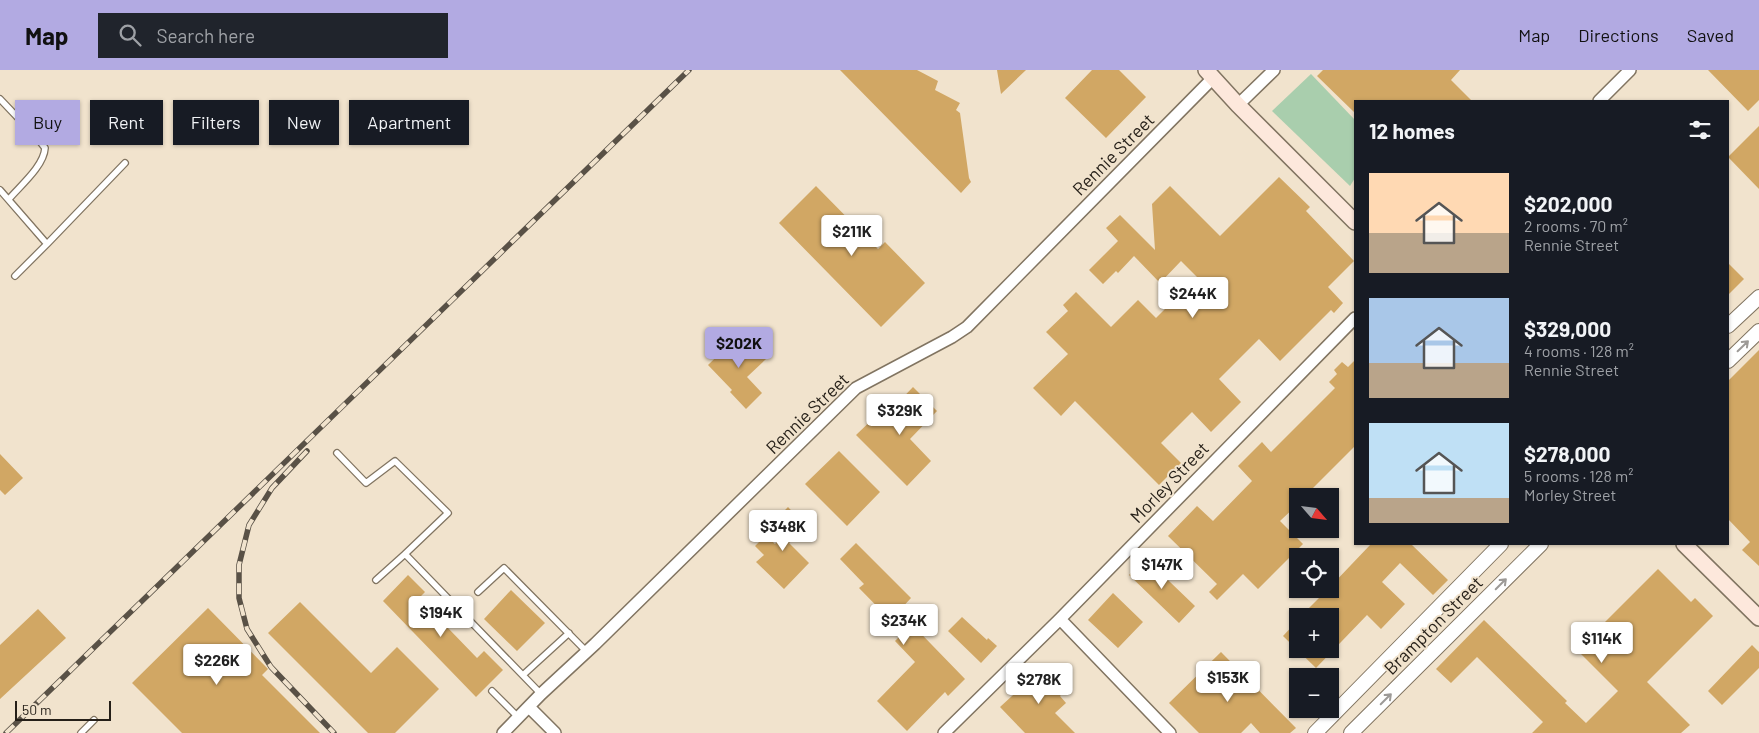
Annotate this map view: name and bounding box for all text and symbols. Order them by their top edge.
search box [98,13,448,58]
text: Map [25,21,68,50]
icon: search [116,21,144,49]
text: Search here [156,24,255,47]
text: Map [1518,24,1550,46]
text: Directions [1578,24,1659,46]
text: Saved [1687,24,1734,46]
chip: Buy [15,100,80,145]
chip: Rent [90,100,163,145]
chip: Filters [173,100,259,145]
chip: New [269,100,339,145]
chip: Apartment [349,100,469,145]
street label: Rennie Street [1067,108,1159,200]
icon: filters [1686,116,1714,144]
text: 12 homes [1369,118,1455,143]
text: $202,000 [1524,191,1612,216]
icon: home [1409,193,1469,253]
pin: $211K [817,214,887,257]
text: 2 rooms · 70 m² [1524,216,1628,235]
text: $211K [832,221,872,240]
text: Rennie Street [1524,235,1619,254]
pin: $244K [1158,276,1228,319]
text: $244K [1169,283,1217,302]
text: $329,000 [1524,316,1611,341]
icon: home [1409,318,1469,378]
pin: $202K [704,326,774,369]
text: $202K [716,333,762,352]
one-way arrow [1737,340,1750,352]
text: 4 rooms · 128 m² [1524,341,1634,360]
text: Rennie Street [1524,360,1619,379]
street label: Rennie Street [761,368,853,458]
pin: $329K [865,394,935,436]
text: $329K [877,400,923,419]
street label: Morley Street [1125,437,1213,527]
text: $278,000 [1524,441,1610,466]
icon: home [1409,443,1469,503]
text: 5 rooms · 128 m² [1524,466,1633,485]
text: Morley Street [1524,485,1616,504]
north arrow [1289,488,1339,538]
map controls [1289,488,1339,718]
pin: $348K [748,510,818,552]
text: $348K [760,516,806,535]
pin: $147K [1127,548,1197,590]
button: locate [1289,548,1339,598]
text: $147K [1141,554,1183,573]
street label: Brampton Street [1379,571,1487,679]
one-way arrow [1495,578,1507,590]
pin: $194K [406,596,476,638]
text: $194K [419,602,463,621]
pin: $234K [869,604,939,646]
button: + [1289,608,1339,658]
text: $234K [881,610,927,629]
pin: $114K [1567,622,1637,664]
text: $114K [1582,628,1622,647]
pin: $226K [182,644,252,686]
text: $226K [194,650,240,669]
pin: $153K [1193,660,1263,703]
pin: $278K [1004,662,1074,705]
text: $153K [1207,667,1249,686]
button: − [1289,668,1339,718]
text: $278K [1017,669,1061,688]
one-way arrow [1379,693,1391,705]
scale bar [15,698,111,721]
text: 50 m [22,701,51,718]

